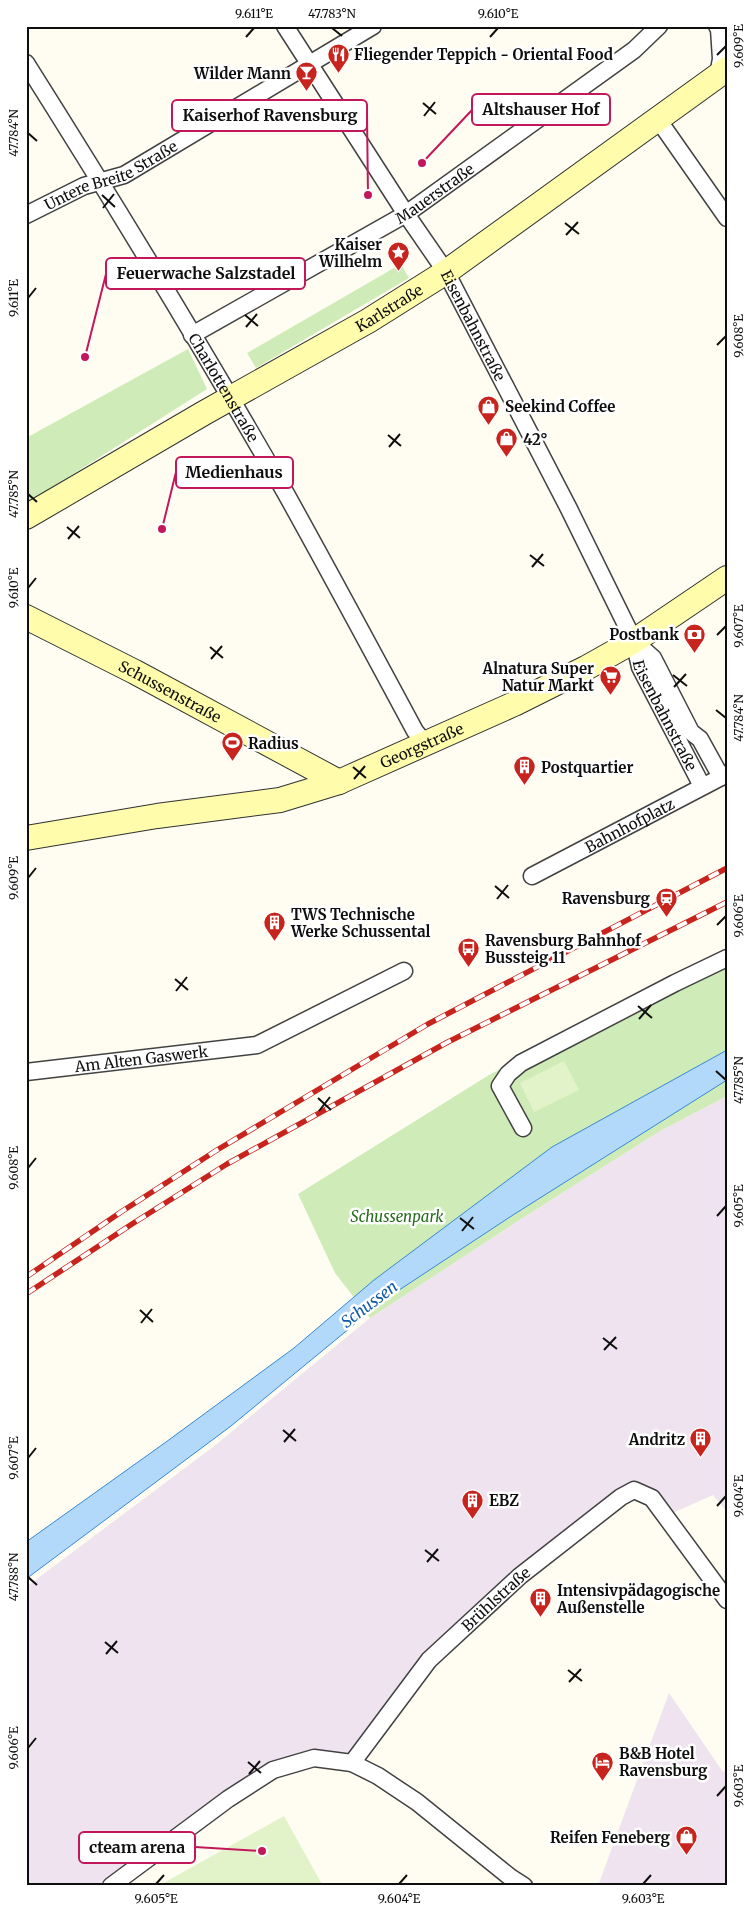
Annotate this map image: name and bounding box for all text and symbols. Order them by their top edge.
text: 9.611°E [235,6,273,21]
text: 47.783°N [308,6,357,21]
text: 9.610°E [478,6,519,21]
text: 9.609°E [731,24,746,68]
restaurant icon: Fliegender Teppich - Oriental Food [326,42,350,73]
place label: Fliegender Teppich - Oriental Food [354,45,613,64]
bar icon: Wilder Mann [295,61,319,92]
place label: Wilder Mann [193,64,291,83]
callout: Altshauser Hof [472,94,610,125]
text: Altshauser Hof [481,99,600,119]
callout: Kaiserhof Ravensburg [172,100,367,131]
text: Kaiserhof Ravensburg [183,105,357,125]
text: 47.784°N [6,109,21,157]
street label: Untere Breite Straße [41,136,181,214]
street label: Mauerstraße [392,159,478,228]
place label: Kaiser Wilhelm [318,235,382,271]
place icon: Kaiser Wilhelm [386,241,410,272]
callout: Feuerwache Salzstadel [106,258,305,289]
text: Feuerwache Salzstadel [117,263,295,283]
street label: Eisenbahnstraße [437,267,510,384]
text: 9.611°E [6,279,21,317]
street label: Karlstraße [352,280,426,336]
text: 9.608°E [731,314,746,358]
street label: Charlottenstraße [185,330,263,445]
shop icon: Seekind Coffee [477,394,501,425]
place label: Seekind Coffee [505,397,615,416]
shop icon: 42° [495,427,519,458]
place label: 42° [523,430,548,449]
callout: Medienhaus [176,457,293,488]
text: Medienhaus [185,462,283,482]
text: 47.785°N [6,469,21,518]
text: 9.610°E [6,567,21,608]
text: 9.607°E [731,604,746,648]
bank icon: Postbank [683,622,707,653]
place label: Postbank [609,625,679,644]
street label: Schussenstraße [116,656,225,726]
street label: Eisenbahnstraße [629,658,702,774]
place label: Alnatura Super Natur Markt [481,659,594,695]
supermarket icon: Alnatura Super Natur Markt [598,665,622,696]
text: 47.784°N [731,694,746,742]
street label: Georgstraße [377,718,466,772]
sports icon: Radius [220,731,244,762]
place label: Radius [248,734,299,753]
building icon: Postquartier [513,755,537,786]
place label: Postquartier [541,758,633,777]
street label: Bahnhofplatz [581,794,677,856]
text: 9.609°E [6,856,21,900]
station icon: Ravensburg [654,886,678,917]
place label: Ravensburg [562,889,651,908]
text: 9.606°E [731,894,746,938]
place label: TWS Technische Werke Schussental [290,905,431,941]
building icon: TWS Technische Werke Schussental [263,911,287,942]
place label: Ravensburg Bahnhof Bussteig 11 [485,931,642,967]
bus stop icon: Ravensburg Bahnhof Bussteig 11 [457,937,481,968]
street label: Am Alten Gaswerk [73,1041,209,1076]
text: 47.785°N [731,1055,746,1104]
text: 9.608°E [6,1146,21,1190]
text: 9.605°E [731,1184,746,1228]
park label: Schussenpark [351,1207,444,1226]
water label: Schussen [337,1276,401,1332]
building icon: Andritz [689,1427,713,1458]
place label: Andritz [628,1430,685,1449]
text: 9.607°E [6,1436,21,1480]
text: 9.604°E [731,1474,746,1517]
building icon: EBZ [461,1488,485,1519]
place label: EBZ [489,1491,519,1510]
text: 47.788°N [6,1552,21,1601]
street label: Brühlstraße [457,1562,534,1635]
place label: Intensivpädagogische Außenstelle [556,1581,720,1617]
building icon: Intensivpädagogische Außenstelle [529,1587,553,1618]
text: 9.606°E [6,1726,21,1770]
place label: B&B Hotel Ravensburg [619,1744,708,1780]
hotel icon: B&B Hotel Ravensburg [591,1750,615,1781]
text: 9.603°E [731,1764,746,1807]
shop icon: Reifen Feneberg [674,1825,698,1856]
place label: Reifen Feneberg [550,1828,671,1847]
callout: cteam arena [79,1832,195,1863]
text: cteam arena [89,1837,185,1857]
text: 9.605°E [134,1891,178,1906]
text: 9.604°E [378,1891,421,1906]
text: 9.603°E [622,1891,665,1906]

